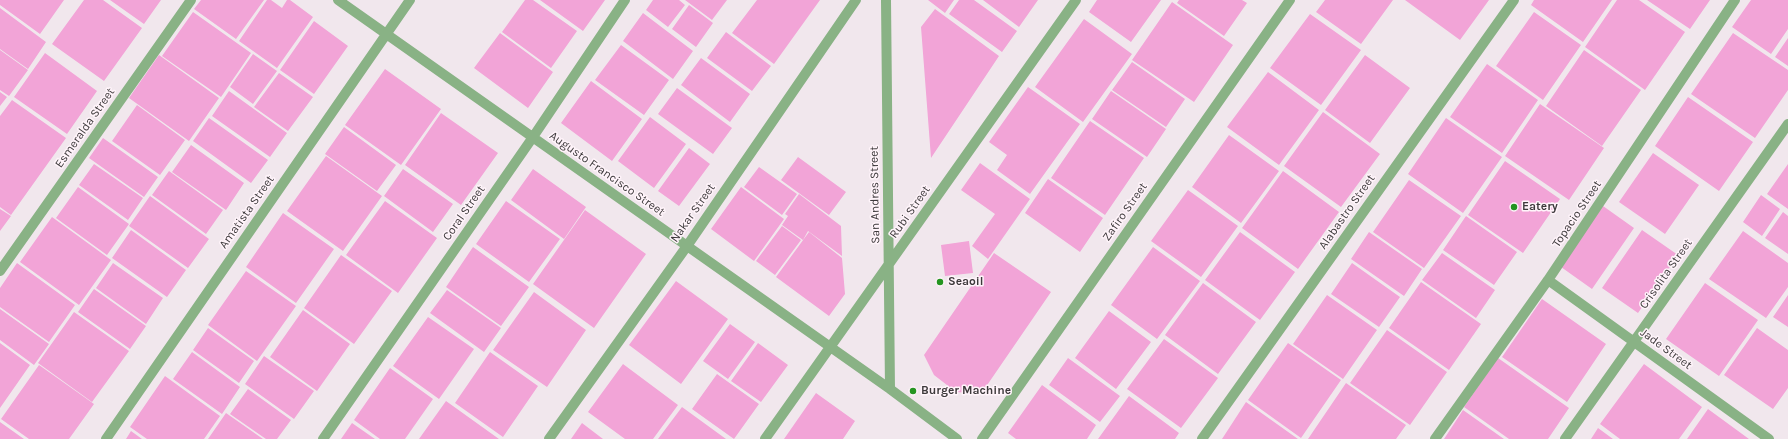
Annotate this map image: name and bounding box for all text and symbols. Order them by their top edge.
street label: Esmeralda Street [52,85,118,171]
street label: Augusto Francisco Street [547,129,667,219]
street label: San Andres Street [867,146,883,244]
street label: Alabastro Street [1316,172,1378,252]
street label: Amatista Street [216,173,278,251]
street label: Topacio Street [1549,178,1605,250]
street label: Zafiro Street [1100,180,1150,244]
street label: Nakar Street [668,181,718,245]
street label: Coral Street [440,183,488,243]
street label: Rubi Street [887,183,933,241]
place label: Eatery [1522,200,1558,214]
marker: Eatery [1509,202,1519,212]
street label: Crisolita Street [1637,236,1695,312]
place label: Seaoil [948,275,983,289]
marker: Seaoil [935,277,945,287]
street label: Jade Street [1637,325,1695,373]
place label: Burger Machine [921,384,1011,398]
marker: Burger Machine [908,386,918,396]

